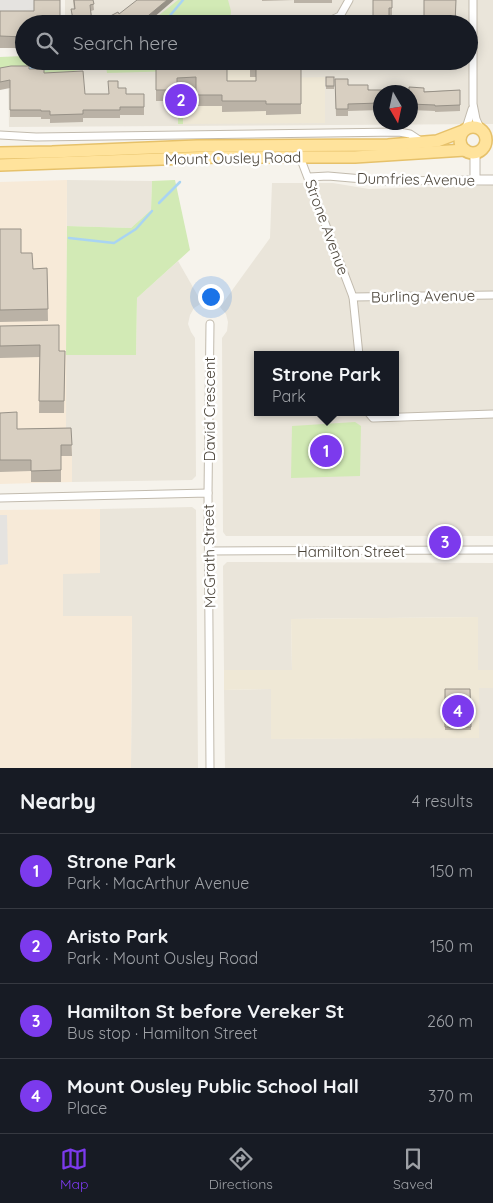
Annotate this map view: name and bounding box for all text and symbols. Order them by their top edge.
search box [15,15,478,70]
icon: search [33,29,61,57]
text: Search here [73,31,178,55]
pin: 2 [165,81,197,119]
north arrow [373,85,418,130]
street label: Mount Ousley Road [165,147,301,169]
street label: Dumfries Avenue [357,168,475,190]
street label: Strone Avenue [301,177,353,277]
your location [198,284,224,310]
street label: Burling Avenue [371,286,475,306]
popup [254,351,399,416]
street label: David Crescent [200,357,219,461]
text: Strone Park [272,362,381,386]
text: Park [272,386,306,406]
pin: 1 [310,432,342,470]
street label: McGrath Street [199,504,219,608]
pin: 3 [429,523,461,561]
street label: Hamilton Street [297,542,405,561]
pin: 4 [442,692,474,730]
text: Nearby [20,788,96,814]
text: 4 results [412,791,473,811]
text: Strone Park [67,849,176,873]
text: 1 [33,861,39,881]
text: 150 m [430,861,473,881]
text: Park · MacArthur Avenue [67,873,249,893]
text: Aristo Park [67,924,168,948]
text: 2 [31,936,41,956]
text: 150 m [430,936,473,956]
text: Park · Mount Ousley Road [67,948,258,968]
text: Hamilton St before Vereker St [67,999,344,1023]
text: 3 [32,1011,40,1031]
text: 260 m [427,1011,473,1031]
text: Bus stop · Hamilton Street [67,1023,258,1043]
text: Mount Ousley Public School Hall [67,1074,359,1098]
text: 4 [31,1086,41,1106]
text: 370 m [428,1086,473,1106]
text: Place [67,1098,107,1118]
tab: Map [60,1145,89,1193]
tab: Directions [209,1145,273,1193]
tab: Saved [393,1145,433,1193]

